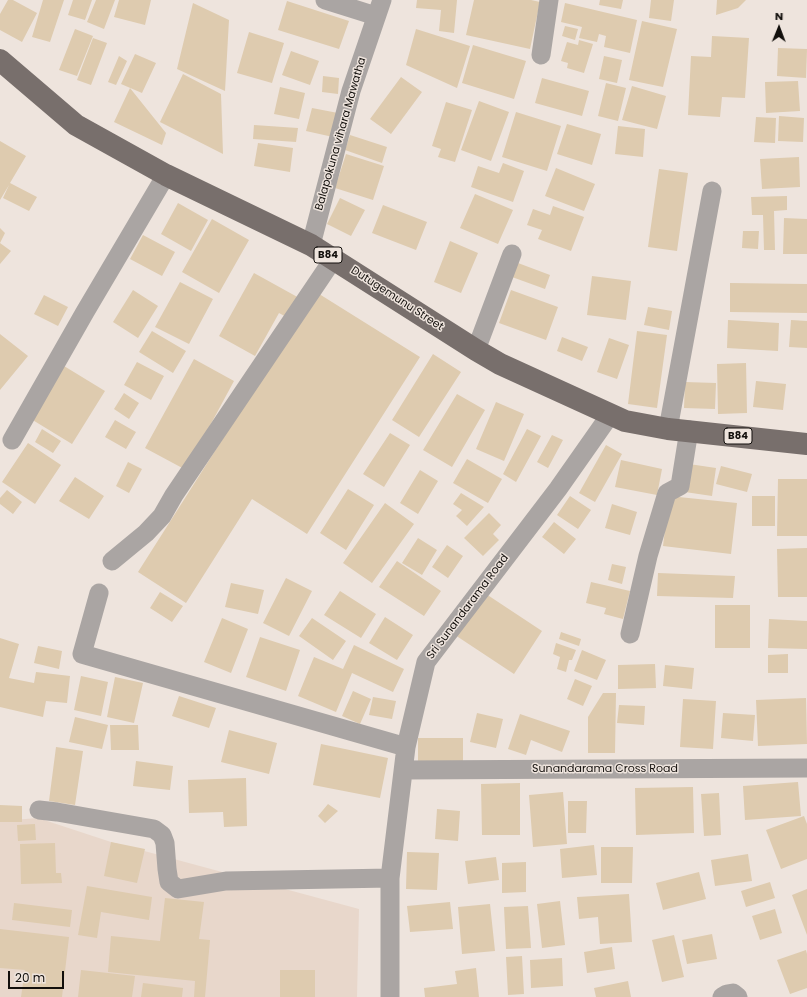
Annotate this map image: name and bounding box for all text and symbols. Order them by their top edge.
north arrow [759,8,799,48]
text: N [775,8,783,24]
street label: Balapokuna vihara Mawatha [313,56,369,212]
road number: B84 [314,247,342,263]
street label: Dutugemunu Street [348,264,446,334]
road number: B84 [724,428,752,444]
street label: Sri Sunandarama Road [424,552,512,662]
street label: Sunandarama Cross Road [532,762,678,776]
scale bar [10,963,66,989]
text: 20 m [15,969,45,986]

